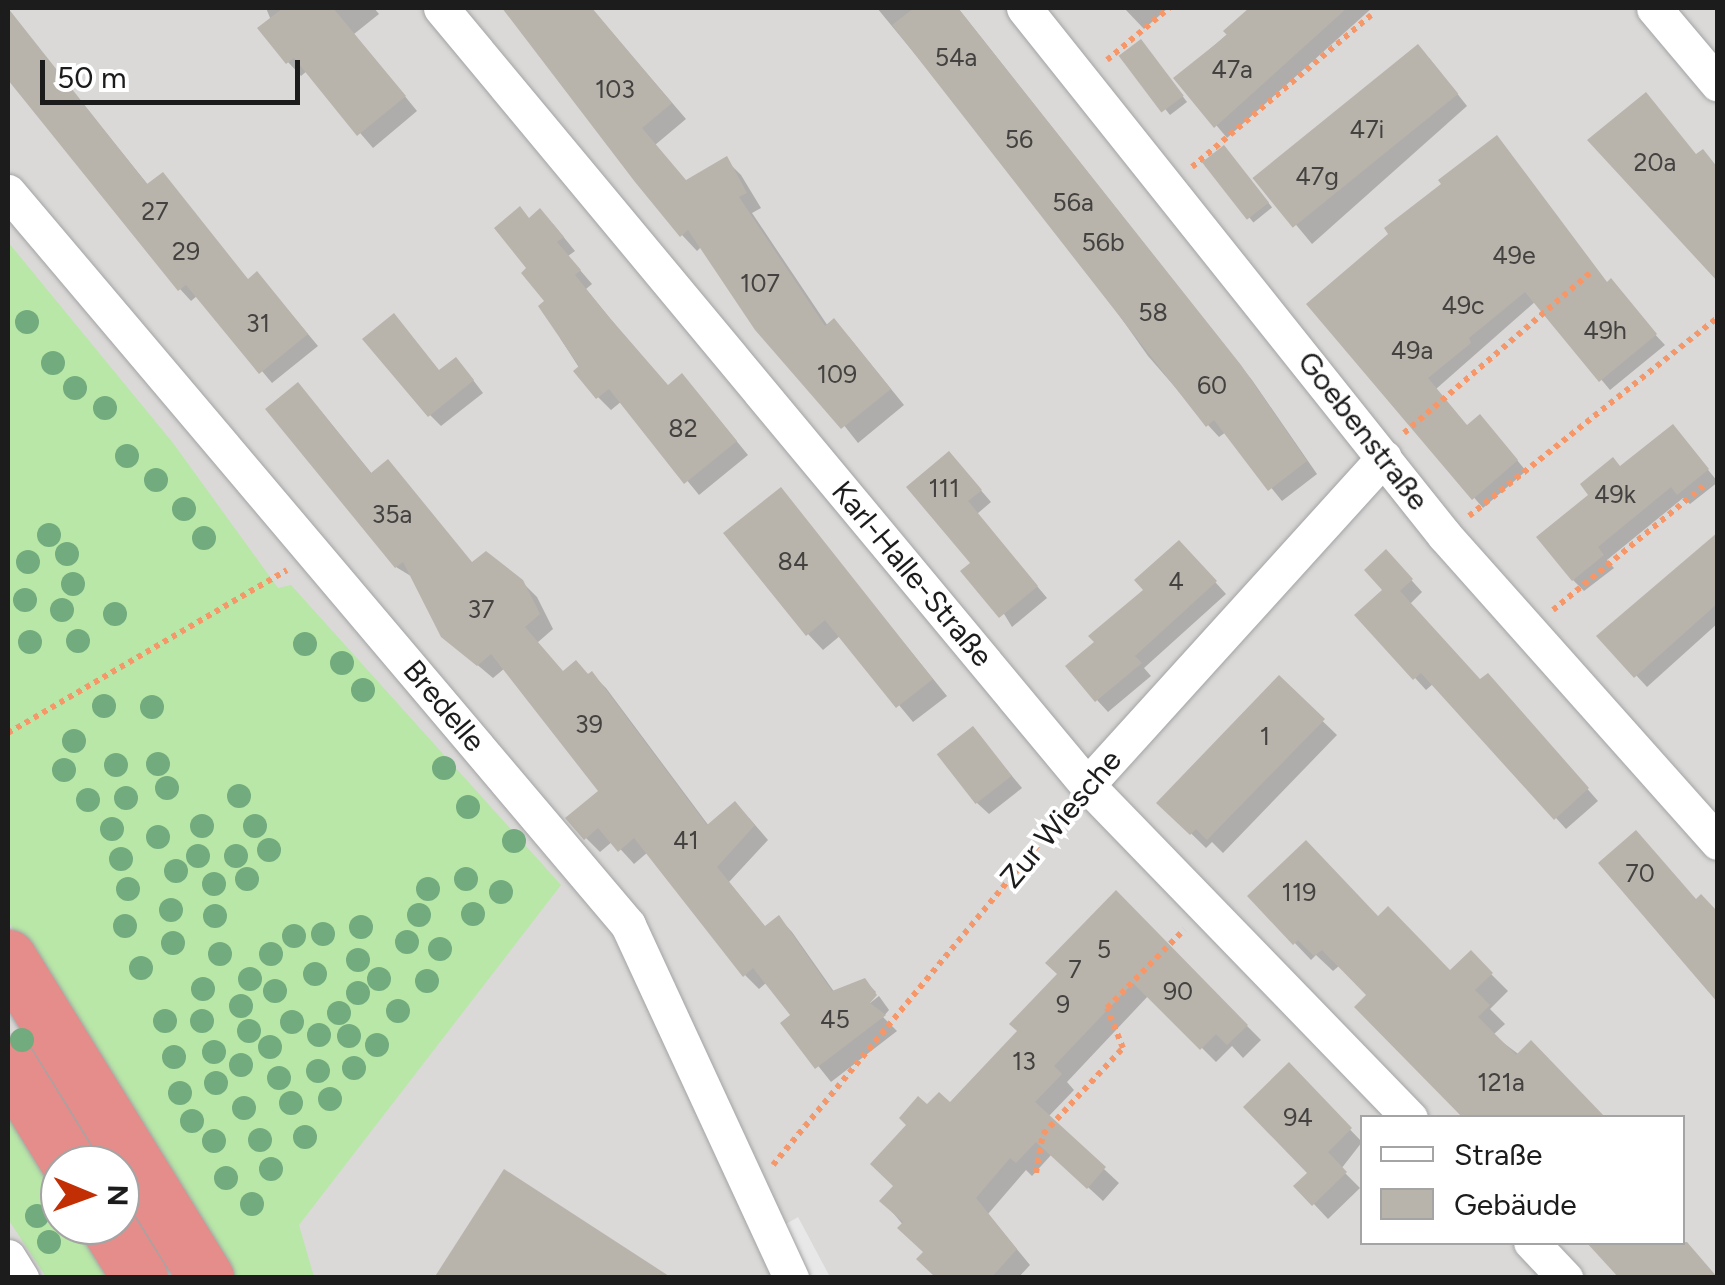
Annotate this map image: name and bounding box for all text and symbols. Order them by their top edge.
scale bar [45,40,305,102]
house number: 54a [935,42,977,72]
house number: 47a [1211,54,1253,84]
text: 50 m [57,59,126,96]
house number: 103 [595,74,635,104]
house number: 47i [1350,114,1384,144]
house number: 56 [1005,124,1033,154]
house number: 20a [1634,147,1676,177]
house number: 47g [1295,161,1339,191]
house number: 56a [1052,187,1094,217]
house number: 27 [141,196,169,226]
house number: 56b [1081,227,1125,257]
house number: 29 [172,236,200,266]
house number: 49e [1492,240,1536,270]
house number: 107 [740,268,780,298]
house number: 49c [1441,290,1485,320]
house number: 58 [1138,297,1168,327]
house number: 31 [246,308,270,338]
house number: 49h [1583,315,1627,345]
house number: 49a [1391,335,1433,365]
street label: Goebenstraße [1290,345,1436,517]
house number: 109 [817,359,857,389]
house number: 60 [1197,370,1227,400]
house number: 82 [668,413,698,443]
house number: 111 [929,473,959,503]
street label: Karl-Halle-Straße [824,474,1000,674]
house number: 49k [1594,479,1636,509]
house number: 35a [372,499,412,529]
house number: 84 [778,546,808,576]
house number: 4 [1168,566,1184,596]
house number: 37 [467,594,495,624]
street label: Bredelle [395,653,493,759]
house number: 39 [575,709,603,739]
house number: 1 [1260,721,1270,751]
street label: Zur Wiesche [993,743,1129,895]
house number: 41 [673,825,699,855]
house number: 70 [1625,858,1655,888]
house number: 119 [1282,877,1316,907]
house number: 5 [1097,934,1111,964]
house number: 7 [1068,954,1082,984]
house number: 90 [1163,976,1193,1006]
house number: 9 [1056,989,1070,1019]
house number: 45 [820,1004,850,1034]
house number: 13 [1012,1046,1036,1076]
house number: 121a [1477,1067,1525,1097]
house number: 94 [1283,1102,1313,1132]
legend [1360,1115,1685,1245]
text: Straße [1454,1136,1543,1173]
north arrow [40,1145,140,1245]
text: N [101,1184,135,1207]
text: Gebäude [1454,1186,1577,1223]

